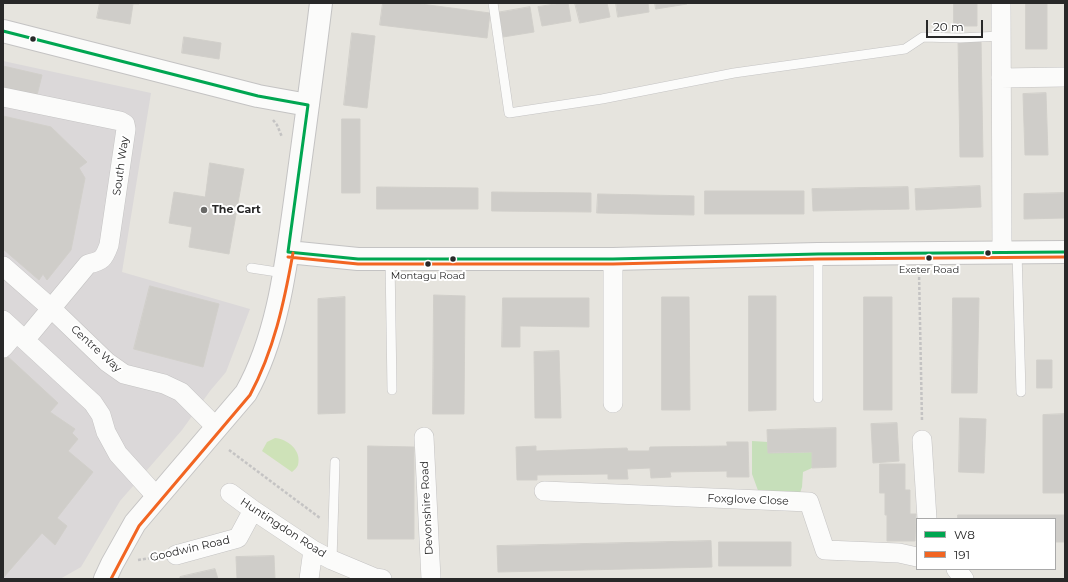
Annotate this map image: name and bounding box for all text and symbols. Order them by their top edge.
scale bar [928,12,985,38]
text: 20 m [933,19,964,34]
unlabelled marker [28,34,38,44]
street label: South Way [110,136,132,196]
place label: The Cart [212,203,261,217]
marker: The Cart [199,205,209,215]
unlabelled marker [983,248,993,258]
marker: Exeter Road [924,253,934,263]
unlabelled marker [448,254,458,264]
marker: Montagu Road [423,259,433,269]
place label: Exeter Road [899,264,959,276]
place label: Montagu Road [391,270,465,282]
street label: Centre Way [68,323,124,375]
street label: Devonshire Road [418,461,436,555]
street label: Foxglove Close [707,492,789,508]
street label: Huntingdon Road [238,495,328,561]
legend [916,518,1056,570]
text: W8 [954,527,975,542]
street label: Goodwin Road [149,533,231,565]
text: 191 [954,547,970,562]

